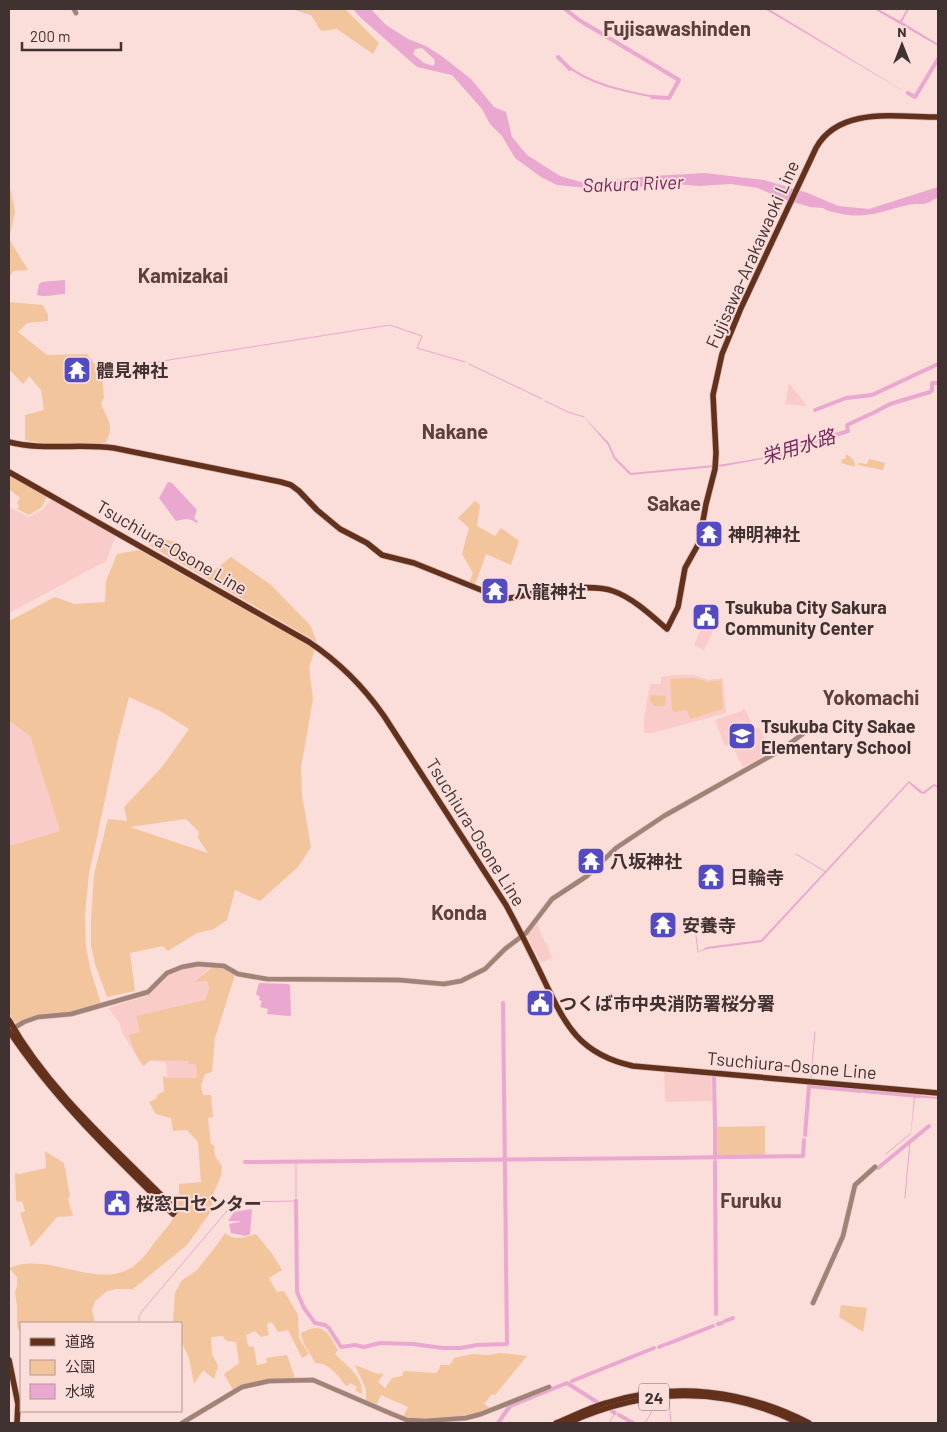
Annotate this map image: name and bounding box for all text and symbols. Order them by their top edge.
district label: Fujisawashinden [603,16,751,40]
scale bar [22,20,121,52]
north arrow [877,20,927,70]
text: N [897,23,907,40]
text: 200 m [30,27,70,45]
street label: Fujisawa-Arakawaoki Line [701,157,803,351]
water label: Sakura River [582,170,685,196]
district label: Kamizakai [138,263,228,287]
temple icon: 體見神社 [62,355,92,385]
place label: 體見神社 [96,359,168,381]
district label: Nakane [422,419,488,443]
water label: 栄用水路 [758,423,840,468]
district label: Sakae [647,491,701,515]
street label: Tsuchiura-Osone Line [93,495,251,599]
temple icon: 神明神社 [694,519,724,549]
place label: 神明神社 [728,523,800,545]
temple icon: 八龍神社 [480,576,510,606]
place label: 八龍神社 [514,580,586,602]
place label: Tsukuba City Sakura Community Center [725,596,887,639]
public building icon: Tsukuba City Sakura Community Center [691,602,721,632]
district label: Yokomachi [823,685,919,709]
place label: Tsukuba City Sakae Elementary School [761,715,916,758]
school or university icon: Tsukuba City Sakae Elementary School [727,721,757,751]
street label: Tsuchiura-Osone Line [422,754,530,910]
temple icon: 八坂神社 [576,846,606,876]
place label: 八坂神社 [610,850,682,872]
temple icon: 日輪寺 [696,862,726,892]
place label: 日輪寺 [730,866,784,888]
district label: Konda [431,900,487,924]
temple icon: 安養寺 [648,910,678,940]
place label: 安養寺 [682,914,736,936]
public building icon: つくば市中央消防署桜分署 [525,988,555,1018]
place label: つくば市中央消防署桜分署 [559,992,775,1014]
street label: Tsuchiura-Osone Line [706,1047,878,1083]
public building icon: 桜窓口センター [102,1188,132,1218]
district label: Furuku [720,1188,782,1212]
place label: 桜窓口センター [136,1192,262,1214]
legend [20,1322,182,1412]
text: 道路 [65,1332,95,1350]
text: 公園 [65,1357,95,1375]
text: 水域 [65,1382,95,1400]
road number: 24 [639,1384,669,1410]

